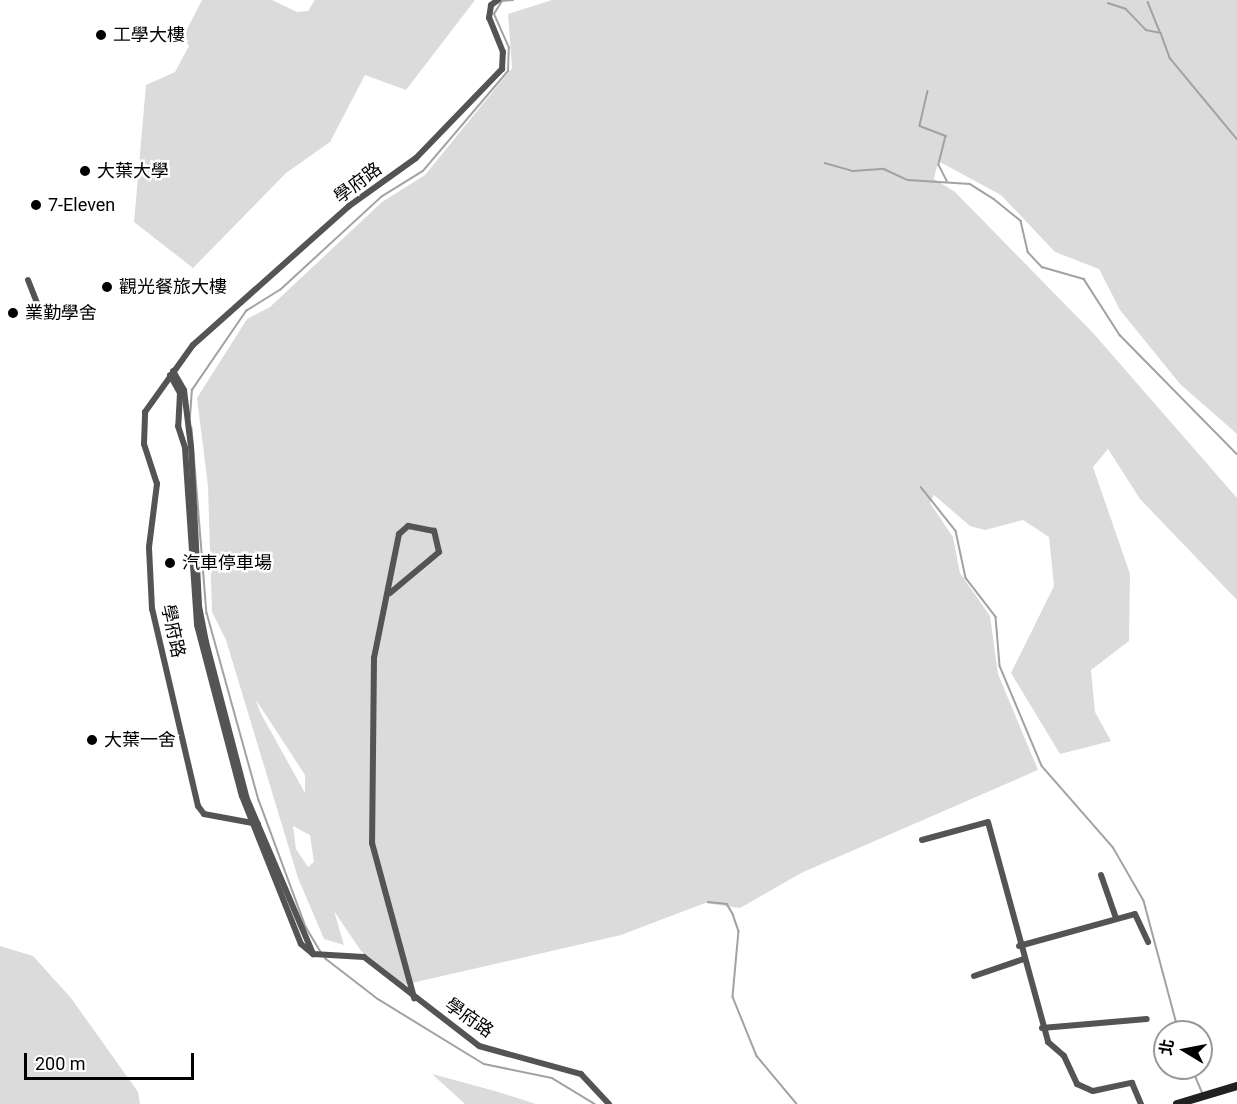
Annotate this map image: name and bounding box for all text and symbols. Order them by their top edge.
place label: 工學大樓 [113,24,185,46]
marker: 工學大樓 [94,28,108,42]
street label: 學府路 [330,158,386,208]
place label: 大葉大學 [97,160,169,182]
marker: 大葉大學 [78,164,92,178]
place label: 7-Eleven [48,194,115,216]
marker: 7-Eleven [29,198,43,212]
place label: 觀光餐旅大樓 [119,276,227,298]
marker: 觀光餐旅大樓 [100,280,114,294]
place label: 業勤學舍 [25,302,97,324]
marker: 業勤學舍 [6,306,20,320]
place label: 汽車停車場 [182,552,272,574]
marker: 汽車停車場 [163,556,177,570]
street label: 學府路 [157,602,189,660]
place label: 大葉一舍 [104,729,176,751]
marker: 大葉一舍 [85,733,99,747]
street label: 學府路 [441,994,497,1042]
north arrow [1153,1020,1213,1080]
text: 北 [1156,1038,1177,1057]
scale bar [27,1041,196,1079]
text: 200 m [35,1053,86,1074]

